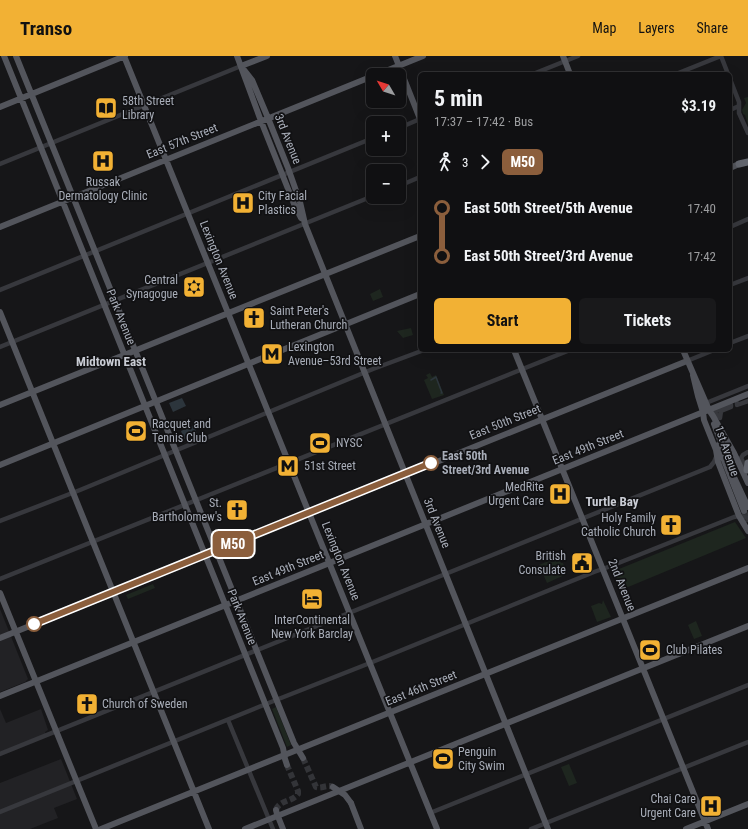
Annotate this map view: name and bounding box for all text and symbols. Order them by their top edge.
text: Transo [20,17,72,40]
text: Map [592,20,616,36]
text: Layers [638,20,675,36]
text: Share [697,20,728,36]
north arrow [366,68,406,108]
map controls [366,68,406,204]
text: 5 min [434,86,483,111]
place label: 58th Street Library [122,94,175,122]
library icon: 58th Street Library [93,95,119,121]
text: $3.19 [681,97,716,115]
street label: 3rd Avenue [272,112,305,166]
text: 17:37 – 17:42 · Bus [434,114,533,129]
button: + [366,116,406,156]
street label: East 57th Street [144,120,220,162]
hospital icon: Russak Dermatology Clinic [90,148,116,174]
icon: walk [434,151,456,173]
icon: forward [474,151,496,173]
text: M50 [510,154,535,170]
text: 3 [462,155,468,170]
button: − [366,164,406,204]
place label: Russak Dermatology Clinic [58,175,148,203]
place label: City Facial Plastics [258,189,307,217]
hospital icon: City Facial Plastics [230,190,256,216]
text: East 50th Street/5th Avenue [464,199,633,217]
text: 17:40 [687,201,716,216]
street label: Lexington Avenue [197,219,241,302]
text: East 50th Street/3rd Avenue [464,247,633,265]
text: 17:42 [687,249,716,264]
place label: Central Synagogue [126,273,178,301]
synagogue icon: Central Synagogue [181,274,207,300]
street label: Park Avenue [104,287,139,347]
button: Start [434,298,571,344]
button: Tickets [579,298,716,344]
place label: Saint Peter's Lutheran Church [270,304,347,332]
church icon: Saint Peter's Lutheran Church [241,305,267,331]
place label: Lexington Avenue–53rd Street [288,340,382,368]
metro station icon: Lexington Avenue–53rd Street [259,341,285,367]
district label: Midtown East [76,354,146,369]
street label: East 50th Street [467,401,543,443]
place label: Racquet and Tennis Club [152,417,211,445]
sports icon: Racquet and Tennis Club [123,418,149,444]
street label: 1st Avenue [712,424,742,478]
street label: East 49th Street [550,426,626,468]
sports icon: NYSC [307,430,333,456]
place label: NYSC [336,436,363,450]
place label: East 50th Street/3rd Avenue [442,449,530,477]
metro station icon: 51st Street [275,453,301,479]
marker: East 50th Street/3rd Avenue [423,455,439,471]
place label: 51st Street [304,459,356,473]
place label: MedRite Urgent Care [488,480,544,508]
hospital icon: MedRite Urgent Care [547,481,573,507]
district label: Turtle Bay [585,494,639,509]
place label: St. Bartholomew's [152,496,222,524]
street label: 3rd Avenue [421,496,454,550]
church icon: St. Bartholomew's [224,497,250,523]
place label: Holy Family Catholic Church [581,511,656,539]
church icon: Holy Family Catholic Church [658,512,684,538]
street label: Lexington Avenue [319,520,363,603]
line badge: M50 [210,531,256,557]
text: M50 [221,536,245,552]
street label: East 49th Street [250,547,326,589]
place label: British Consulate [518,549,566,577]
public building icon: British Consulate [569,550,595,576]
street label: 2nd Avenue [605,557,639,613]
hotel icon: InterContinental New York Barclay [299,586,325,612]
street label: Park Avenue [225,587,260,647]
place label: InterContinental New York Barclay [271,613,353,641]
unlabelled marker [26,616,42,632]
sports icon: Club Pilates [637,637,663,663]
place label: Club Pilates [666,643,723,657]
street label: East 46th Street [383,667,459,709]
church icon: Church of Sweden [74,691,100,717]
place label: Church of Sweden [102,697,188,711]
place label: Penguin City Swim [458,745,505,773]
sports icon: Penguin City Swim [430,746,456,772]
place label: Chai Care Urgent Care [640,792,696,820]
hospital icon: Chai Care Urgent Care [698,793,724,819]

